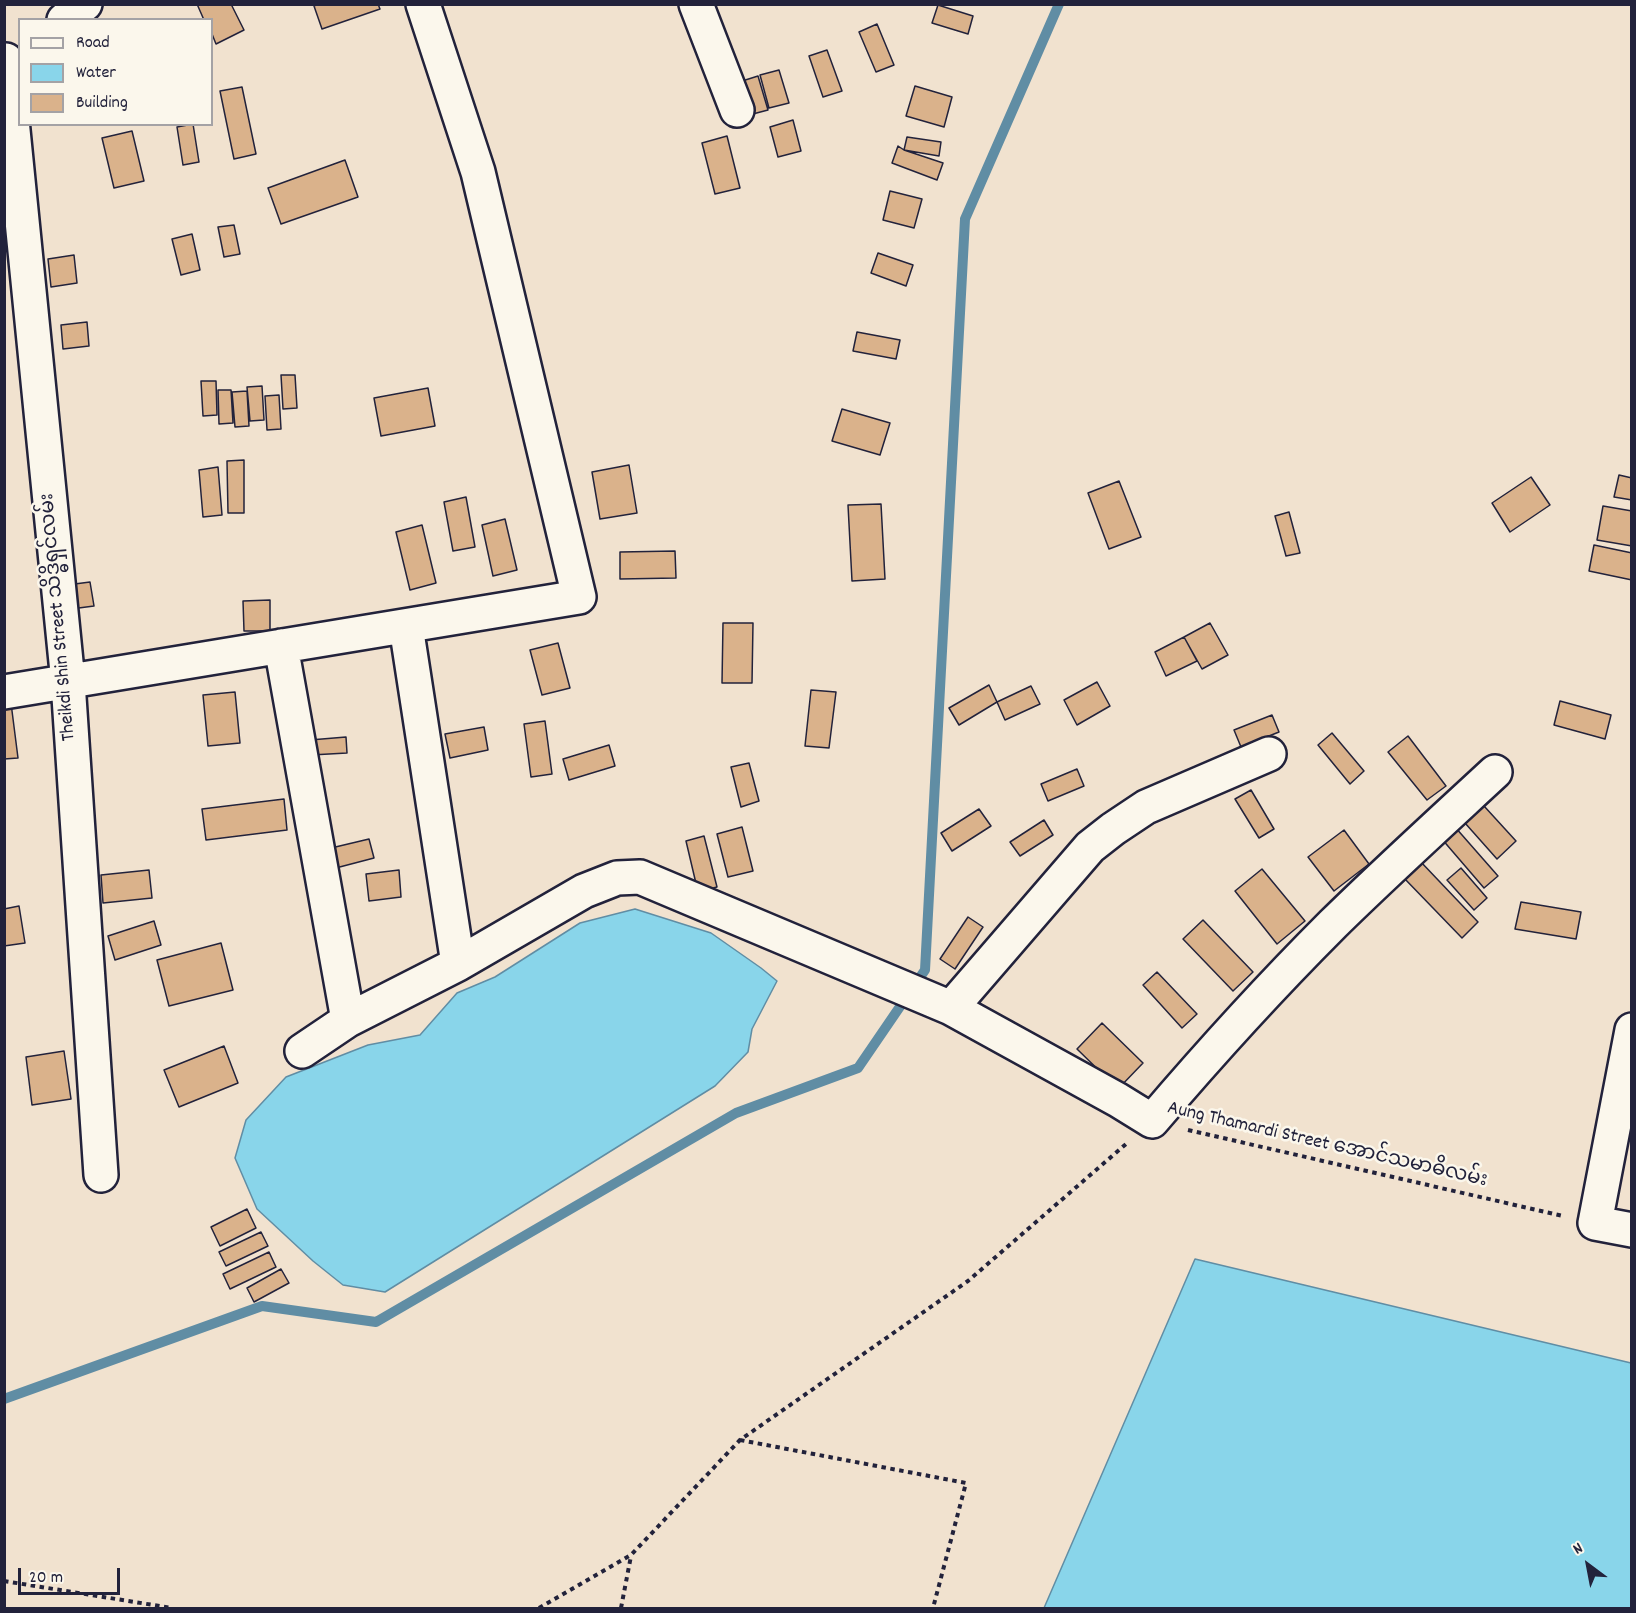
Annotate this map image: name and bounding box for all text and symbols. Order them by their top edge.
legend [18,18,213,126]
text: Road [76,31,110,56]
text: Water [76,61,116,86]
text: Building [76,91,128,116]
street label: Theikdi Shin Street သိဒ္ဓိရှင်လမ်း [37,492,83,742]
street label: Aung Thamardi Street အောင်သမာဓိလမ်း [1165,1097,1489,1195]
north arrow [1558,1535,1618,1595]
text: N [1569,1537,1588,1561]
scale bar [21,1556,123,1594]
text: 20 m [29,1566,63,1591]

